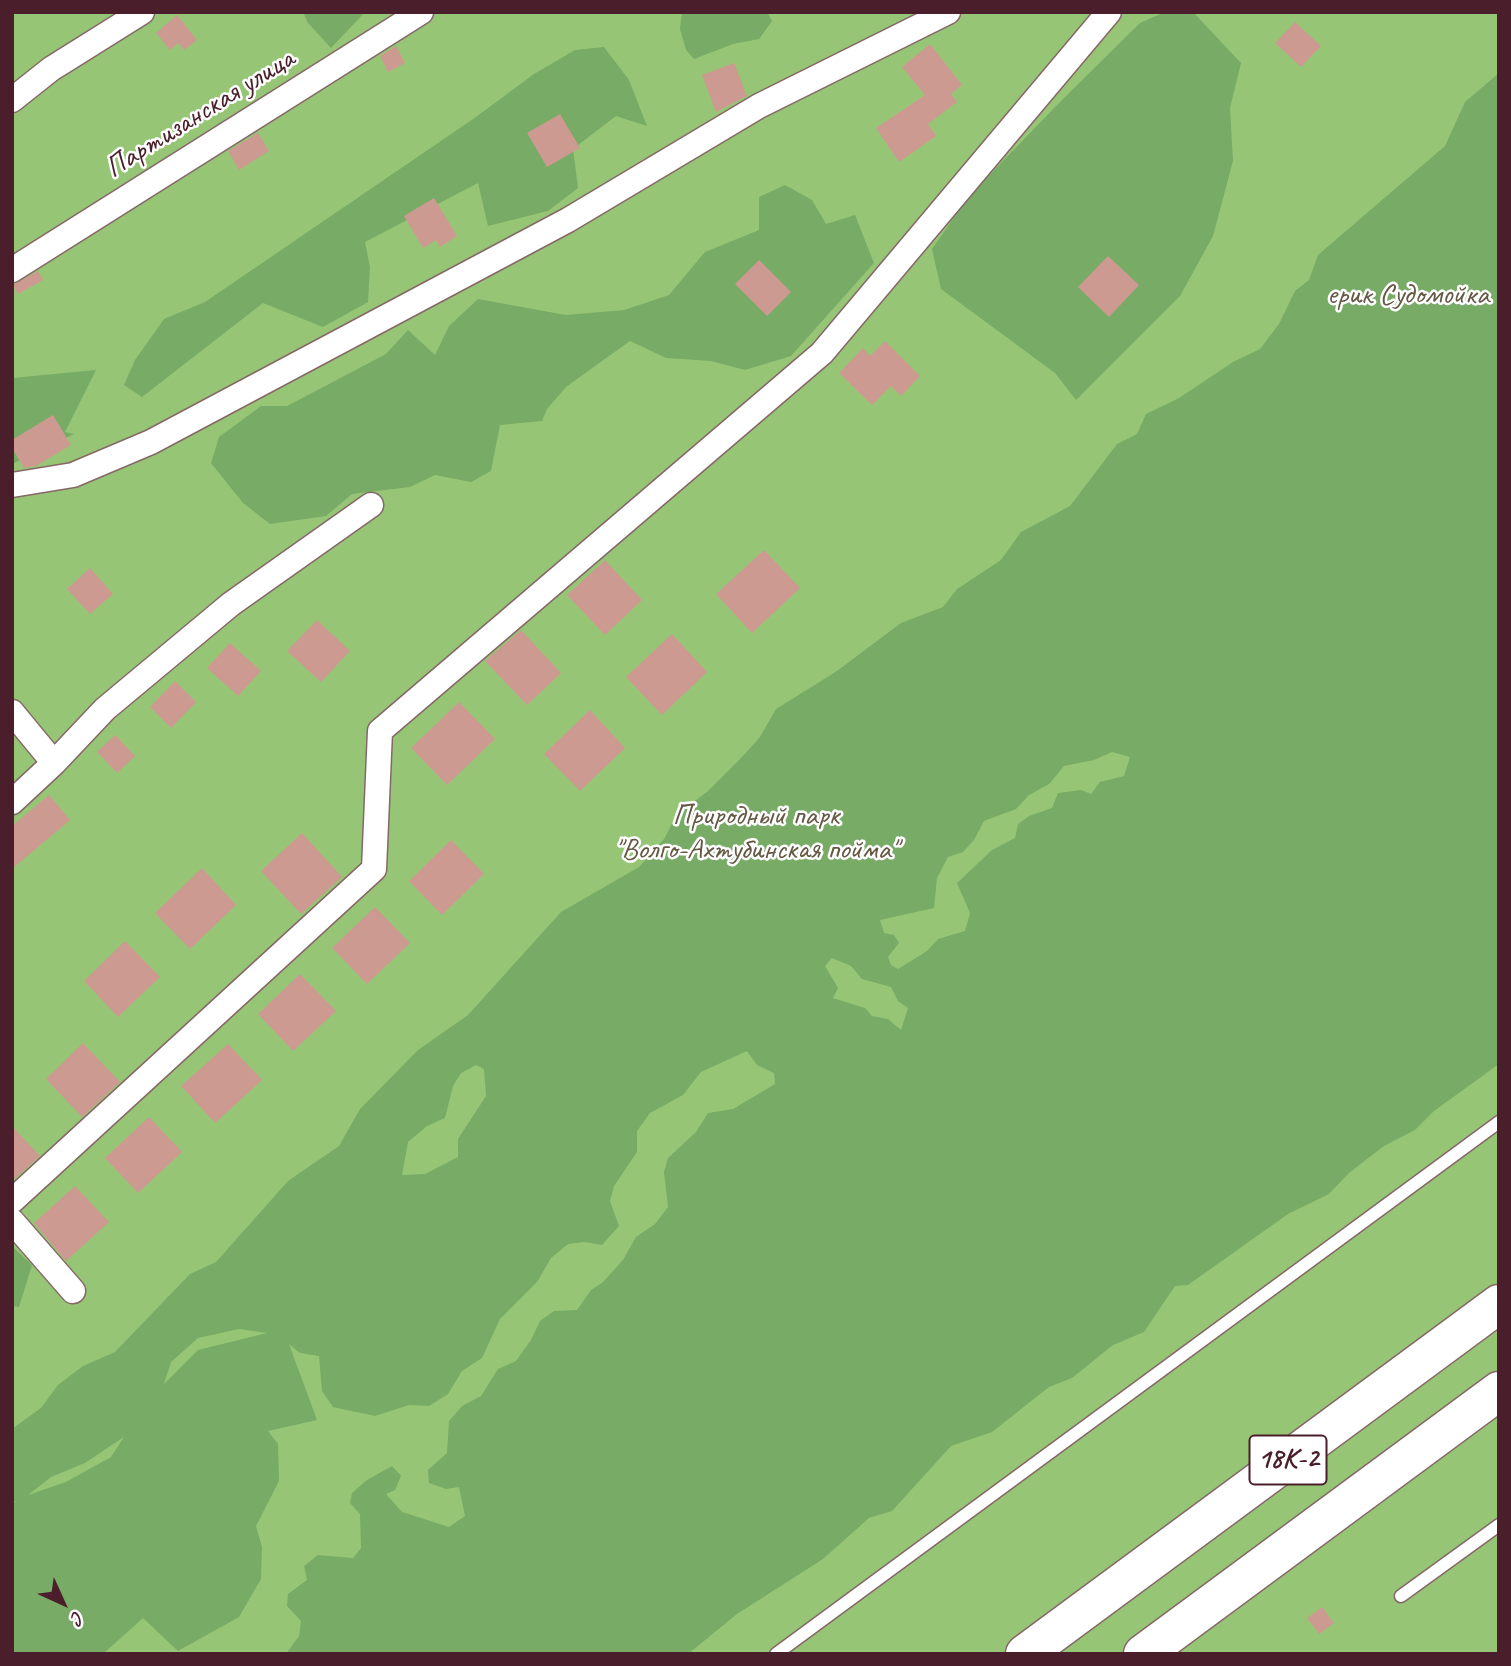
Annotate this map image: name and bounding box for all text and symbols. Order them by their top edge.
street label: Партизанская улица [99,41,301,187]
park label: ерик Судомойка [1327,277,1489,313]
park label: Природный парк "Волго-Ахтубинская пойма" [614,798,898,868]
road number: 18К-2 [1250,1436,1326,1484]
north arrow [28,1568,98,1638]
text: С [66,1606,90,1630]

